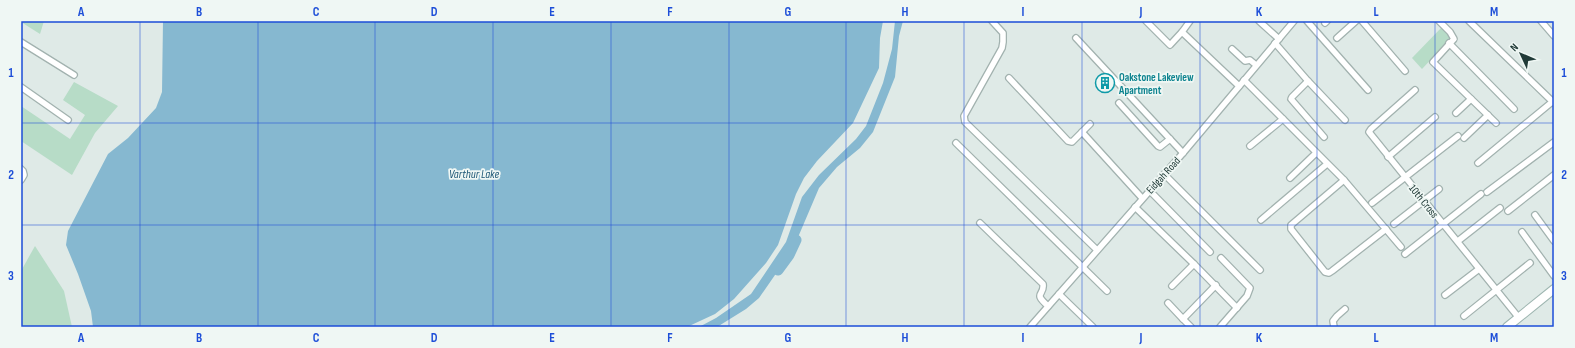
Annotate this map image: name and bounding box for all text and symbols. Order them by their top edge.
text: A [77,4,85,20]
text: B [196,4,202,20]
text: C [313,4,320,20]
text: D [431,4,438,20]
text: E [549,4,555,20]
text: F [667,4,673,20]
text: G [785,4,792,20]
text: H [902,4,909,20]
text: I [1022,4,1025,20]
text: J [1139,4,1143,20]
text: K [1256,4,1263,20]
text: L [1373,4,1379,20]
text: M [1490,4,1498,20]
north arrow [1501,34,1541,74]
text: N [1507,41,1521,54]
text: 1 [8,65,14,81]
text: 1 [1561,65,1567,81]
place label: Oakstone Lakeview Apartment [1118,71,1194,97]
building icon: Oakstone Lakeview Apartment [1094,72,1116,94]
street label: Eidgah Road [1144,154,1183,196]
text: 2 [8,167,14,183]
water label: Varthur Lake [449,167,499,182]
text: 2 [1561,167,1567,183]
street label: 10th Cross [1406,182,1441,221]
text: 3 [8,268,14,284]
text: 3 [1561,268,1567,284]
text: A [77,330,85,346]
text: B [196,330,202,346]
text: C [313,330,320,346]
text: D [431,330,438,346]
text: E [549,330,555,346]
text: F [667,330,673,346]
text: G [785,330,792,346]
text: H [902,330,909,346]
text: I [1022,330,1025,346]
text: J [1139,330,1143,346]
text: K [1256,330,1263,346]
text: L [1373,330,1379,346]
text: M [1490,330,1498,346]

